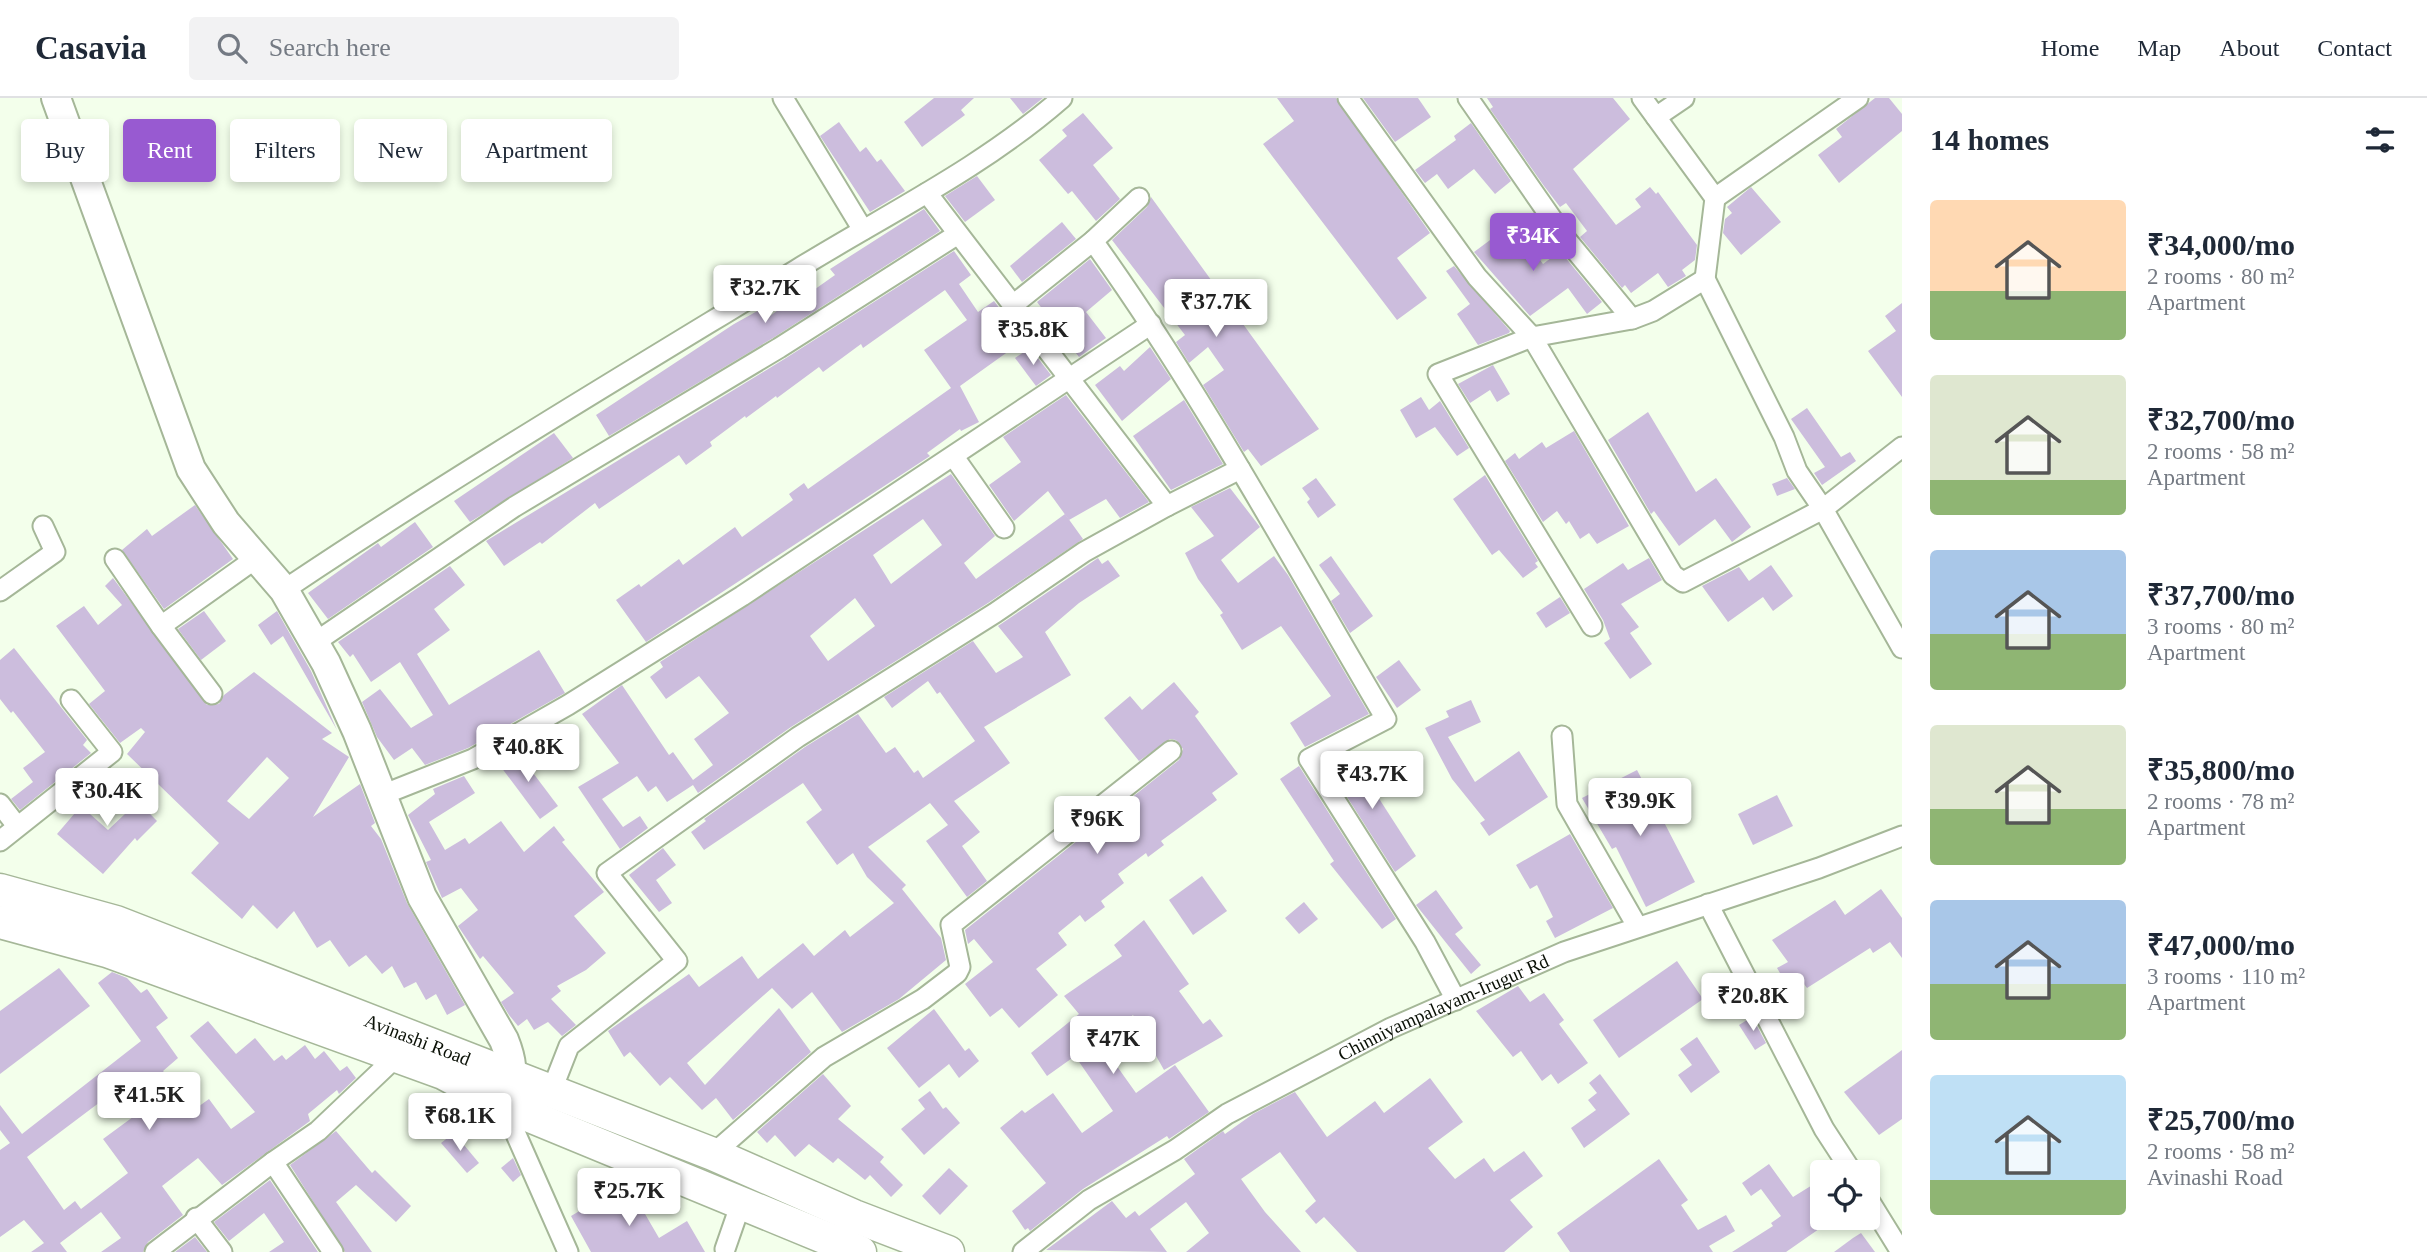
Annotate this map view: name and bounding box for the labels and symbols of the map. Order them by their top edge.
pin: ₹34K [1492,214,1574,273]
pin: ₹32.7K [708,266,822,325]
pin: ₹37.7K [1159,280,1273,339]
pin: ₹35.8K [976,308,1090,367]
pin: ₹40.8K [471,724,585,784]
pin: ₹43.7K [1315,752,1429,811]
pin: ₹30.4K [50,768,164,828]
pin: ₹39.9K [1583,778,1697,838]
pin: ₹96K [1056,796,1138,856]
street label: Chinniyampalayam-Irugur Rd [1334,950,1552,1065]
pin: ₹20.8K [1696,974,1810,1033]
street label: Avinashi Road [361,1010,474,1070]
pin: ₹47K [1072,1016,1154,1076]
pin: ₹41.5K [92,1072,206,1132]
pin: ₹68.1K [403,1094,517,1153]
pin: ₹25.7K [572,1168,686,1228]

